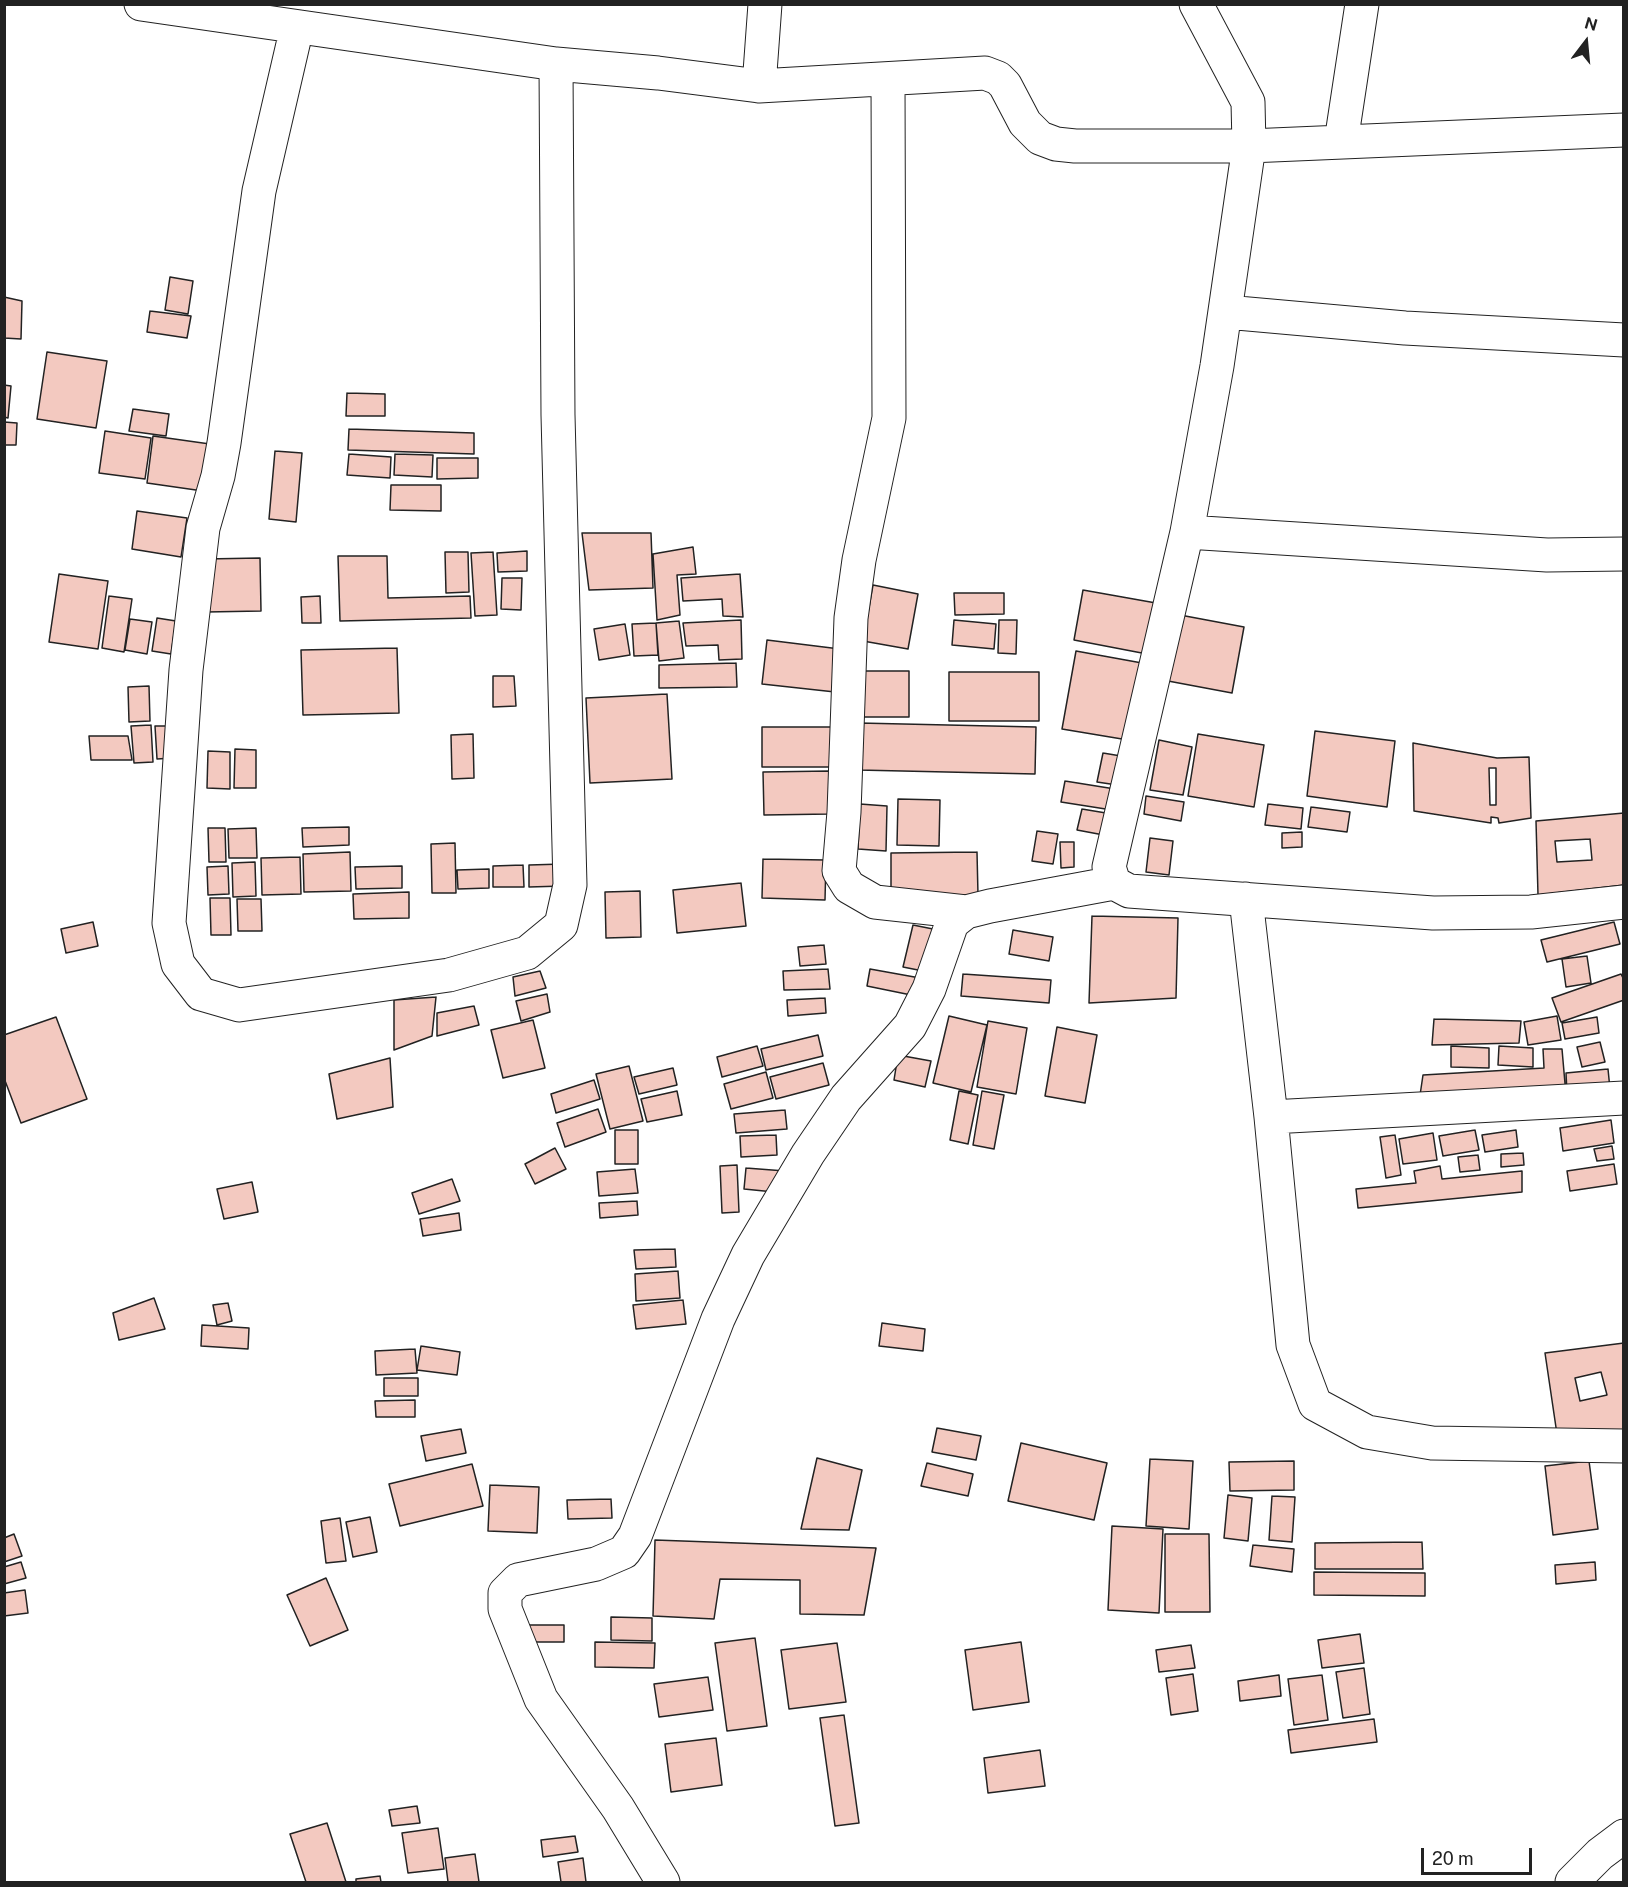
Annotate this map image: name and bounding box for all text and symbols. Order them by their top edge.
north arrow [1556,12,1616,72]
text: N [1582,13,1600,35]
scale bar [1424,1836,1535,1874]
text: 20 m [1432,1848,1474,1869]

